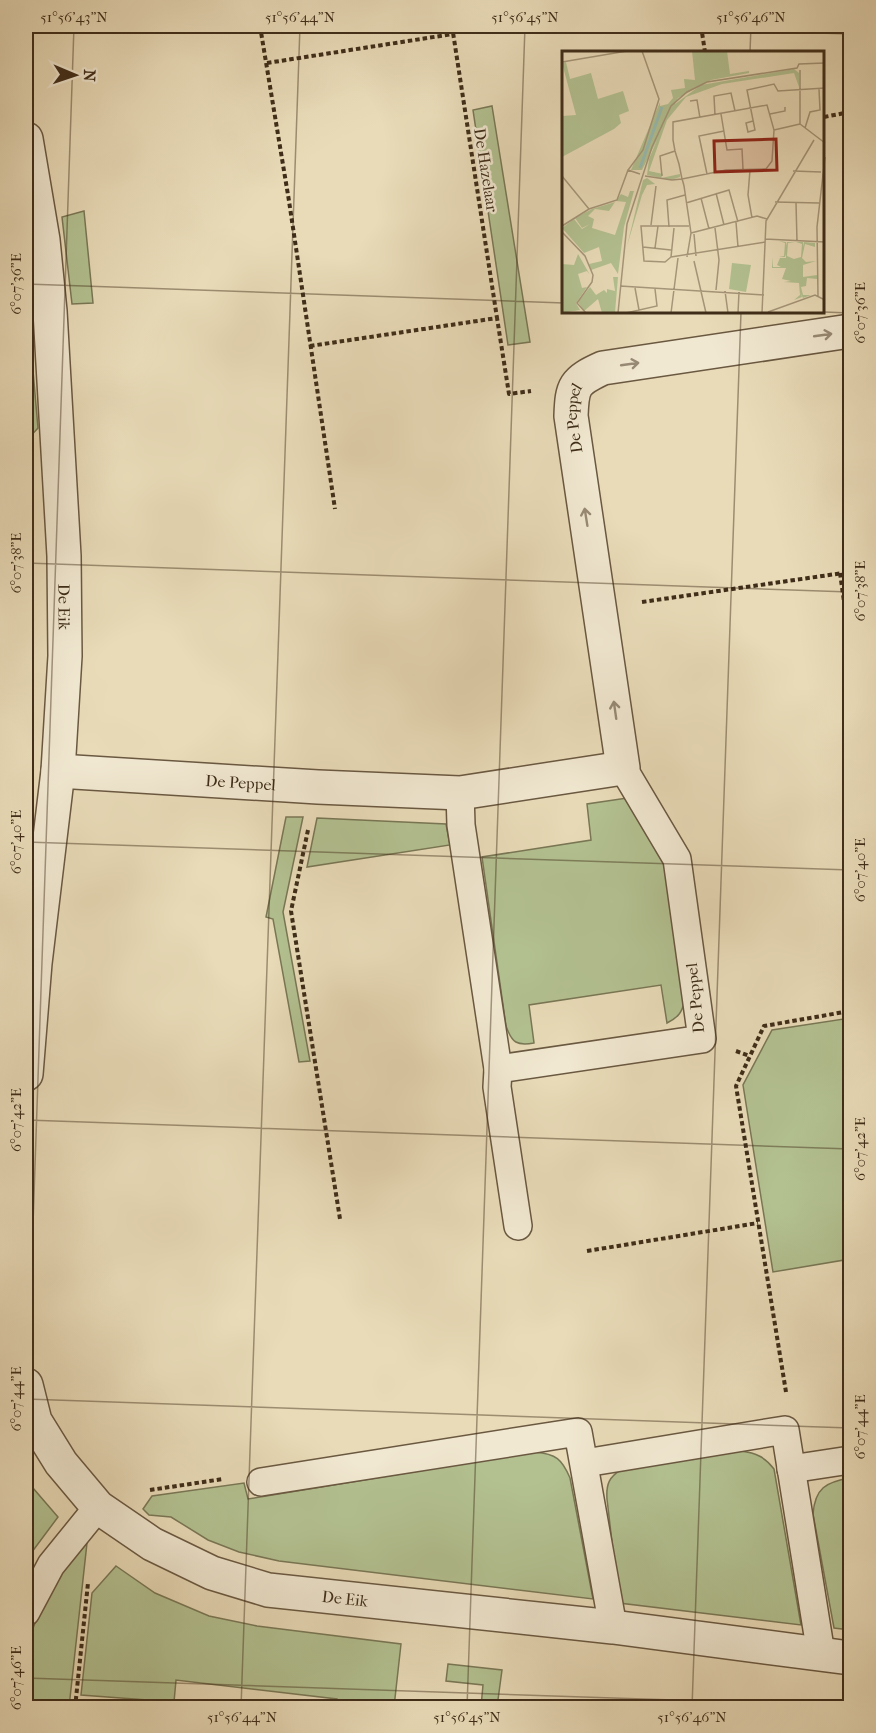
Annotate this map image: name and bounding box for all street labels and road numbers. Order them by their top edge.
street label: De Hazelaar [470,127,502,213]
street label: De Peppel [561,379,586,455]
street label: De Eik [55,584,74,631]
street label: De Peppel [205,771,277,794]
street label: De Peppel [682,961,708,1034]
street label: De Eik [321,1586,370,1610]

